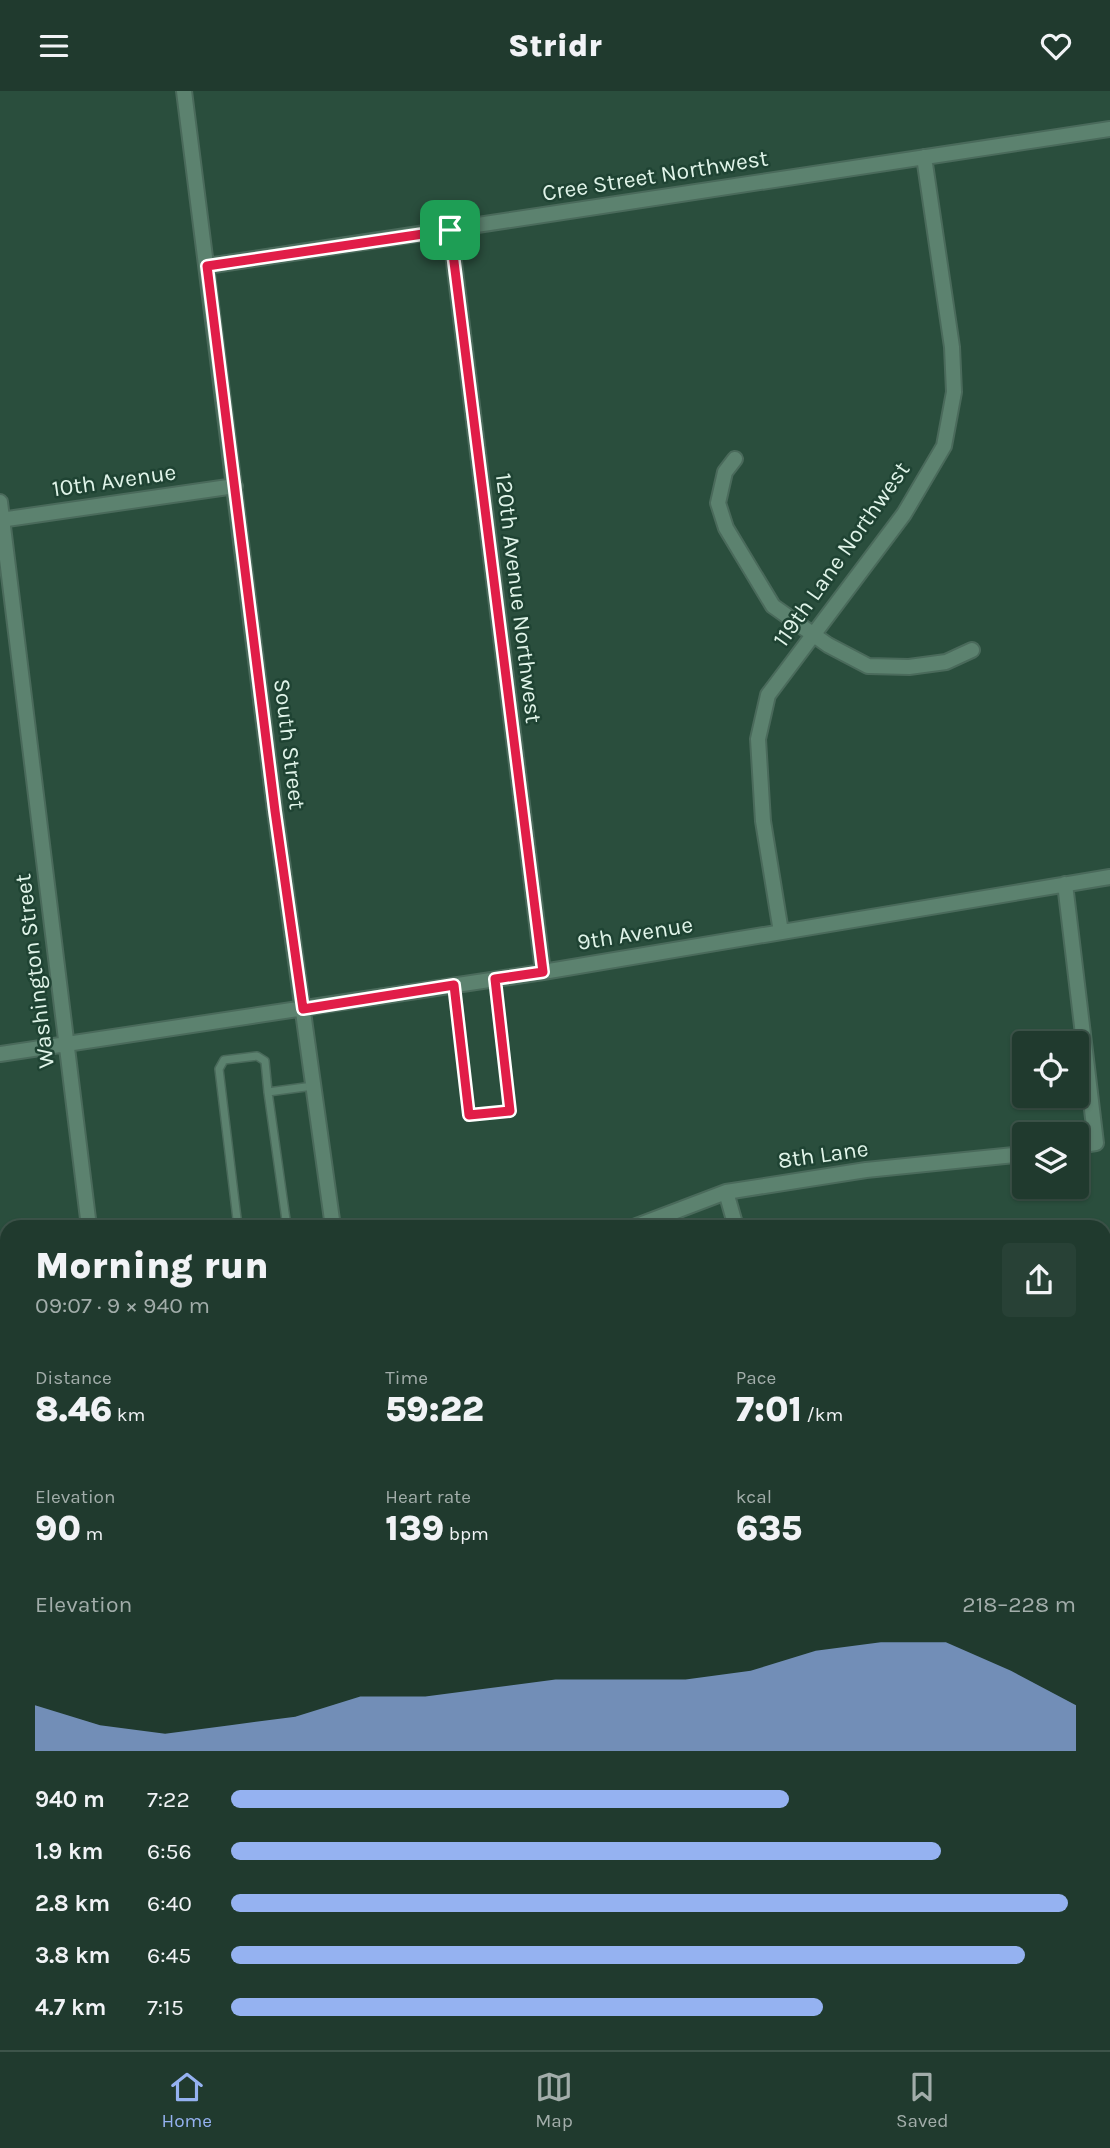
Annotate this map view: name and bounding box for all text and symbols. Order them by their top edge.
icon: menu [35,27,73,65]
text: Stridr [508,27,602,64]
icon: heart [1037,27,1075,65]
street label: Cree Street Northwest [540,144,770,207]
pin [420,200,480,260]
icon: arrive [431,211,469,249]
street label: 119th Lane Northwest [767,456,916,652]
street label: 10th Avenue [50,458,178,503]
street label: 120th Avenue Northwest [490,471,547,725]
street label: South Street [268,677,311,811]
street label: Washington Street [9,872,60,1070]
street label: 9th Avenue [575,911,695,956]
map controls [1012,1031,1089,1199]
button: locate [1012,1031,1089,1108]
button: layers [1012,1122,1089,1199]
street label: 8th Lane [776,1135,870,1174]
text: Morning run [35,1243,269,1288]
button: share [1002,1243,1076,1317]
text: 09:07 · 9 × 940 m [35,1292,210,1319]
text: Distance [35,1367,112,1389]
text: Time [385,1367,428,1389]
text: Pace [736,1367,776,1389]
text: 8.46 [35,1389,112,1430]
text: 59:22 [385,1389,484,1430]
text: 7:01 [736,1389,802,1430]
text: km [112,1404,145,1426]
text: /km [802,1404,843,1426]
text: Elevation [35,1486,115,1508]
text: Heart rate [385,1486,471,1508]
text: kcal [736,1486,772,1508]
text: 90 [35,1508,81,1549]
text: 139 [385,1508,444,1549]
text: 635 [736,1508,802,1549]
text: m [81,1523,103,1545]
text: bpm [444,1523,489,1545]
text: Elevation [35,1591,132,1618]
text: 218–228 m [962,1591,1076,1618]
text: 940 m [35,1786,105,1813]
text: 7:22 [147,1786,190,1813]
text: 1.9 km [35,1838,103,1865]
text: 6:56 [147,1838,192,1865]
text: 2.8 km [35,1890,110,1917]
text: 6:40 [147,1890,192,1917]
text: 3.8 km [35,1942,110,1969]
text: 6:45 [147,1942,191,1969]
text: 4.7 km [35,1994,106,2021]
text: 7:15 [147,1994,184,2021]
tab: Home [161,2068,212,2132]
tab: Map [535,2068,573,2132]
tab: Saved [896,2068,949,2132]

